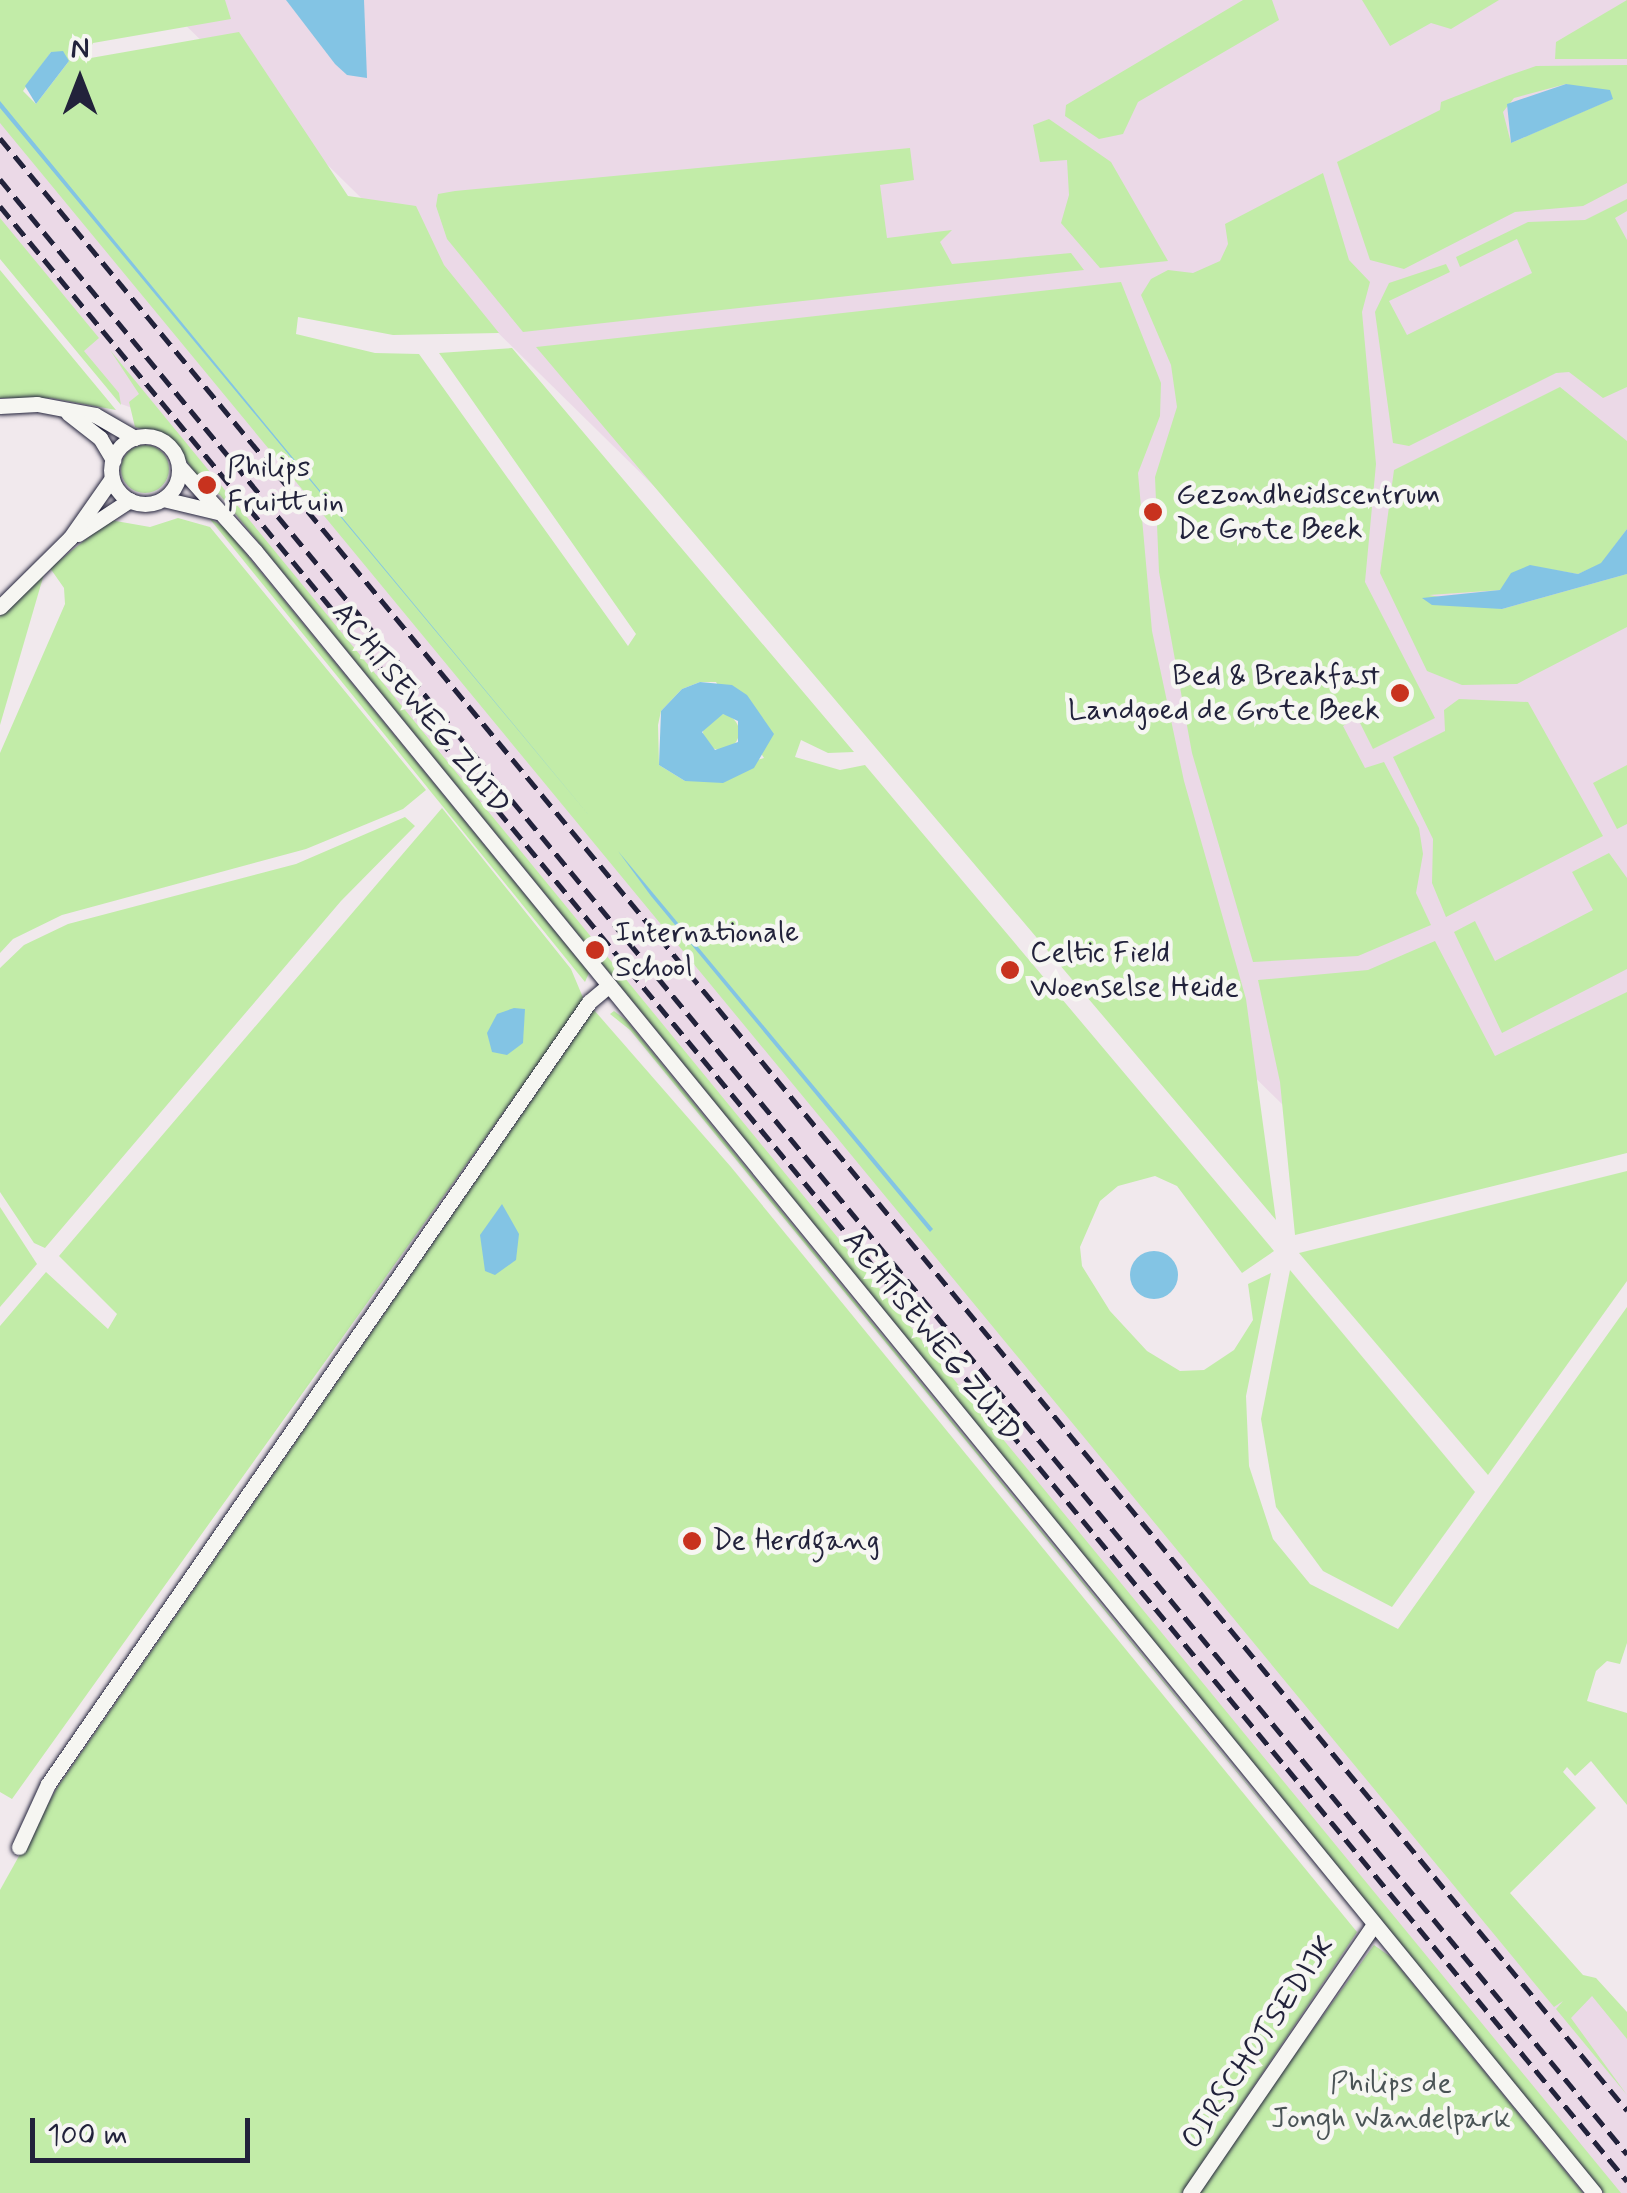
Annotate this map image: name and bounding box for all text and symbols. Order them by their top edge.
north arrow [30,30,130,130]
text: N [71,31,89,68]
place label: Philips Fruittuin [227,450,344,520]
marker: Philips Fruittuin [196,474,218,496]
place label: Gezondheidscentrum De Grote Beek [1176,477,1440,548]
marker: Gezondheidscentrum De Grote Beek [1140,499,1166,525]
street label: ACHTSEWEG ZUID [322,595,518,823]
place label: Bed & Breakfast Landgoed de Grote Beek [1067,658,1380,728]
marker: Bed & Breakfast Landgoed de Grote Beek [1389,682,1411,704]
place label: Internationale School [615,915,799,986]
place label: Celtic Field Woenselse Heide [1030,935,1239,1006]
marker: Internationale School [584,939,606,961]
marker: Celtic Field Woenselse Heide [999,959,1021,981]
street label: ACHTSEWEG ZUID [833,1223,1029,1451]
place label: De Herdgang [712,1523,874,1559]
marker: De Herdgang [681,1530,703,1552]
street label: OIRSCHOTSEDIJK [1175,1930,1343,2156]
park label: Philips de Jongh Wandelpark [1272,2066,1510,2136]
scale bar [35,2098,255,2160]
text: 100 m [47,2116,128,2155]

